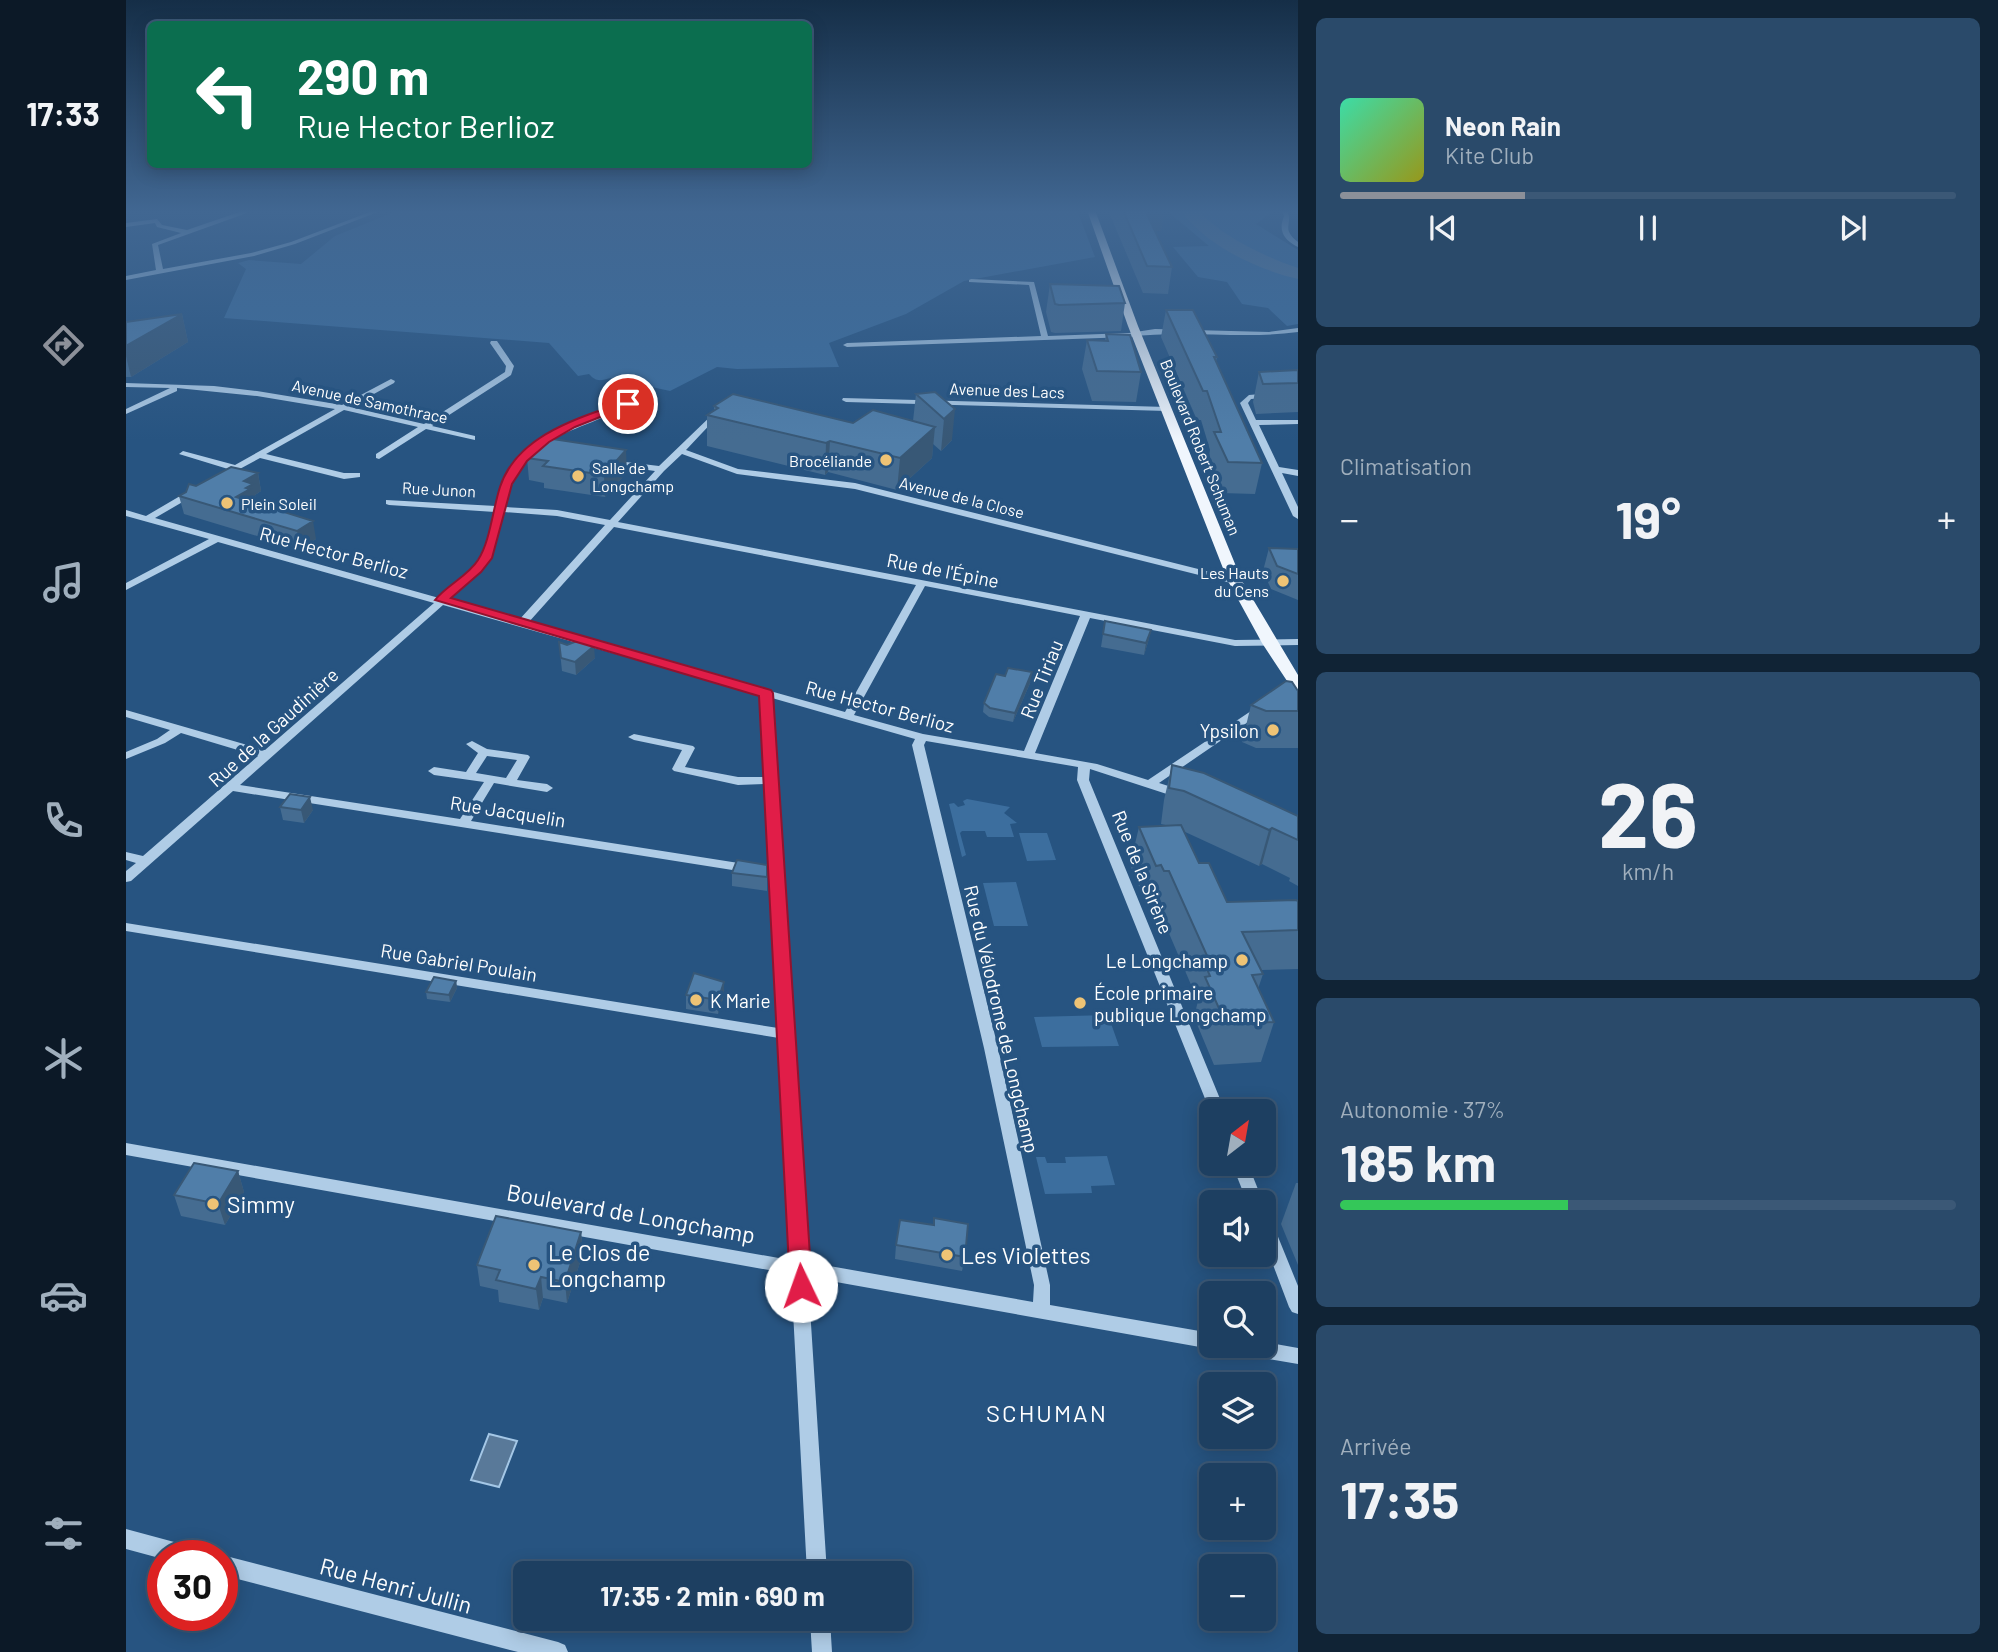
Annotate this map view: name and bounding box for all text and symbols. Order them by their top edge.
text: 290 m [297,46,429,105]
icon: left [182,49,273,140]
text: 17:33 [26,94,100,132]
text: Rue Hector Berlioz [297,106,554,144]
text: Neon Rain [1445,110,1561,141]
text: Kite Club [1445,141,1534,169]
icon: previous [1424,209,1462,247]
icon: pause [1629,209,1667,247]
icon: next [1834,209,1872,247]
icon: directions [39,321,88,370]
street label: Boulevard Robert Schuman [1157,356,1245,538]
pin [598,374,658,434]
street label: Avenue de Samothrace [290,375,450,427]
street label: Avenue des Lacs [949,378,1065,402]
icon: arrive [609,385,647,423]
place label: Brocéliande [789,451,872,470]
marker: Brocéliande [878,452,894,468]
text: Climatisation [1340,452,1472,480]
place label: Salle de Longchamp [592,458,674,495]
marker: Salle de Longchamp [570,468,586,484]
street label: Avenue de la Close [898,472,1026,522]
street label: Rue Junon [402,478,476,500]
text: 19° [1615,487,1681,549]
place label: Plein Soleil [241,494,317,513]
marker: Plein Soleil [219,495,235,511]
text: − [1340,495,1359,541]
text: + [1937,495,1956,541]
street label: Rue Hector Berlioz [257,521,411,583]
street label: Rue de l'Épine [885,548,1001,592]
icon: music [39,558,88,607]
place label: Les Hauts du Cens [1200,563,1269,600]
marker: Les Hauts du Cens [1275,573,1291,589]
street label: Rue Tiriau [1015,636,1067,722]
street label: Rue de la Gaudinière [203,663,343,791]
street label: Rue Hector Berlioz [803,675,957,737]
place label: Ypsilon [1200,719,1259,742]
marker: Ypsilon [1265,722,1281,738]
text: 26 [1598,757,1698,866]
street label: Rue Jacquelin [449,791,567,831]
icon: phone [39,796,88,845]
street label: Rue de la Sirène [1108,807,1178,937]
text: km/h [1622,857,1674,885]
street label: Rue du Vélodrome de Longchamp [960,883,1044,1155]
street label: Rue Gabriel Poulain [379,938,539,986]
place label: Le Longchamp [1106,949,1228,972]
marker: Le Longchamp [1234,952,1250,968]
place label: École primaire publique Longchamp [1094,981,1266,1026]
place label: K Marie [710,989,771,1012]
marker: K Marie [688,992,704,1008]
marker: École primaire publique Longchamp [1072,995,1088,1011]
icon: climate [39,1034,88,1083]
text: Autonomie · 37% [1340,1095,1505,1123]
north arrow [1199,1099,1276,1176]
map controls [1199,1099,1276,1631]
text: 185 km [1340,1130,1496,1192]
street label: Boulevard de Longchamp [505,1177,757,1249]
place label: Simmy [227,1190,295,1218]
button: sound [1199,1190,1276,1267]
marker: Simmy [205,1196,221,1212]
place label: Le Clos de Longchamp [548,1238,666,1292]
place label: Les Violettes [961,1241,1091,1269]
marker: Les Violettes [939,1247,955,1263]
position arrow [764,1249,838,1323]
marker: Le Clos de Longchamp [526,1257,542,1273]
icon: car [39,1271,88,1320]
button: search [1199,1281,1276,1358]
button: layers [1199,1372,1276,1449]
district label: SCHUMAN [986,1398,1108,1427]
text: Arrivée [1340,1432,1412,1460]
button: + [1199,1463,1276,1540]
text: 17:35 [1340,1467,1459,1529]
icon: filters [39,1509,88,1558]
speed limit sign: 30 [147,1540,238,1631]
street label: Rue Henri Jullin [317,1551,475,1619]
button: − [1199,1554,1276,1631]
text: 17:35 · 2 min · 690 m [600,1580,825,1611]

